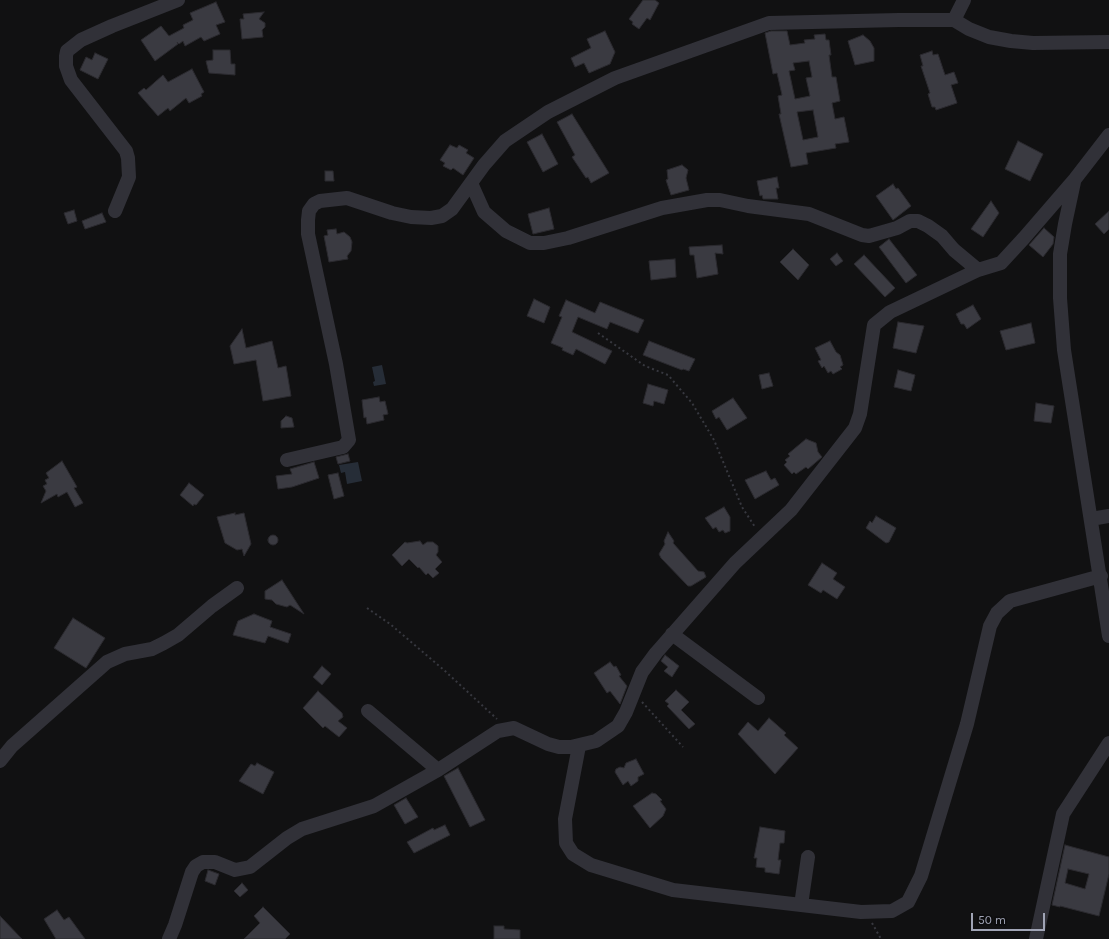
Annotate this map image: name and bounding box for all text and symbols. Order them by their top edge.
scale bar [973,905,1047,931]
text: 50 m [978,913,1006,927]

